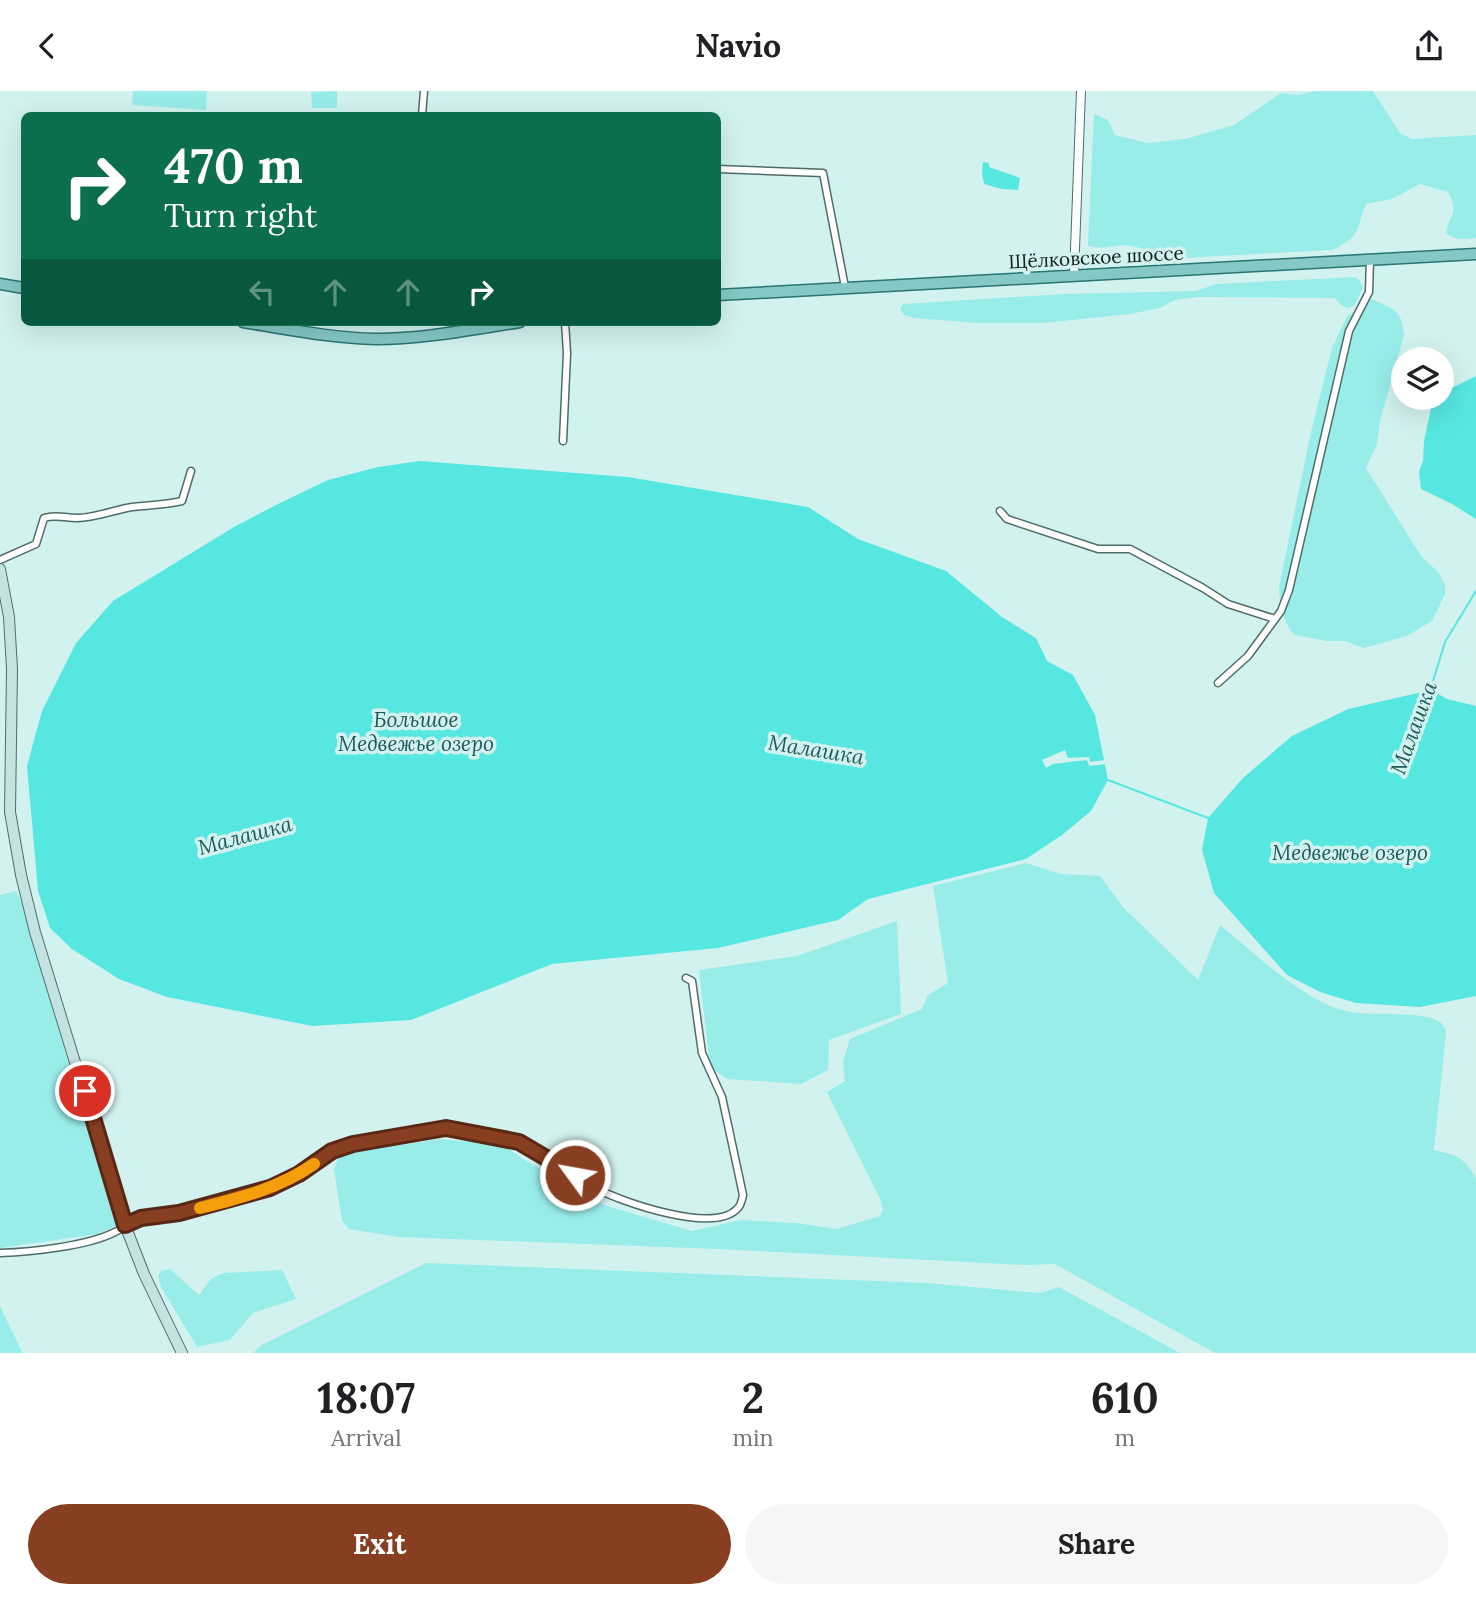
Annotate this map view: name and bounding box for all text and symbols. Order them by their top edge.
text: Navio [695,25,781,66]
icon: back [28,27,66,65]
icon: share [1410,27,1448,65]
text: 470 m [164,134,303,196]
icon: right [49,140,140,231]
text: Turn right [164,195,317,236]
street label: Щёлковское шоссе [1008,240,1184,274]
icon: left [243,273,281,311]
icon: ahead [316,273,354,311]
icon: ahead [389,273,427,311]
icon: right [462,273,500,311]
map controls [1391,347,1454,410]
button: layers [1391,347,1454,410]
water label: Малашка [1384,677,1443,778]
water label: Большое Медвежье озеро [338,706,494,757]
water label: Малашка [766,729,866,770]
water label: Малашка [195,810,295,861]
water label: Медвежье озеро [1272,839,1428,866]
pin [55,1061,115,1121]
icon: arrive [66,1072,104,1110]
position arrow [538,1138,612,1212]
text: 18:07 [317,1371,415,1425]
text: 2 [742,1371,764,1425]
text: 610 [1091,1371,1159,1425]
text: Arrival [331,1423,401,1452]
text: min [733,1423,774,1452]
text: m [1114,1423,1135,1452]
button: Exit [28,1504,731,1584]
button: Share [745,1504,1448,1584]

